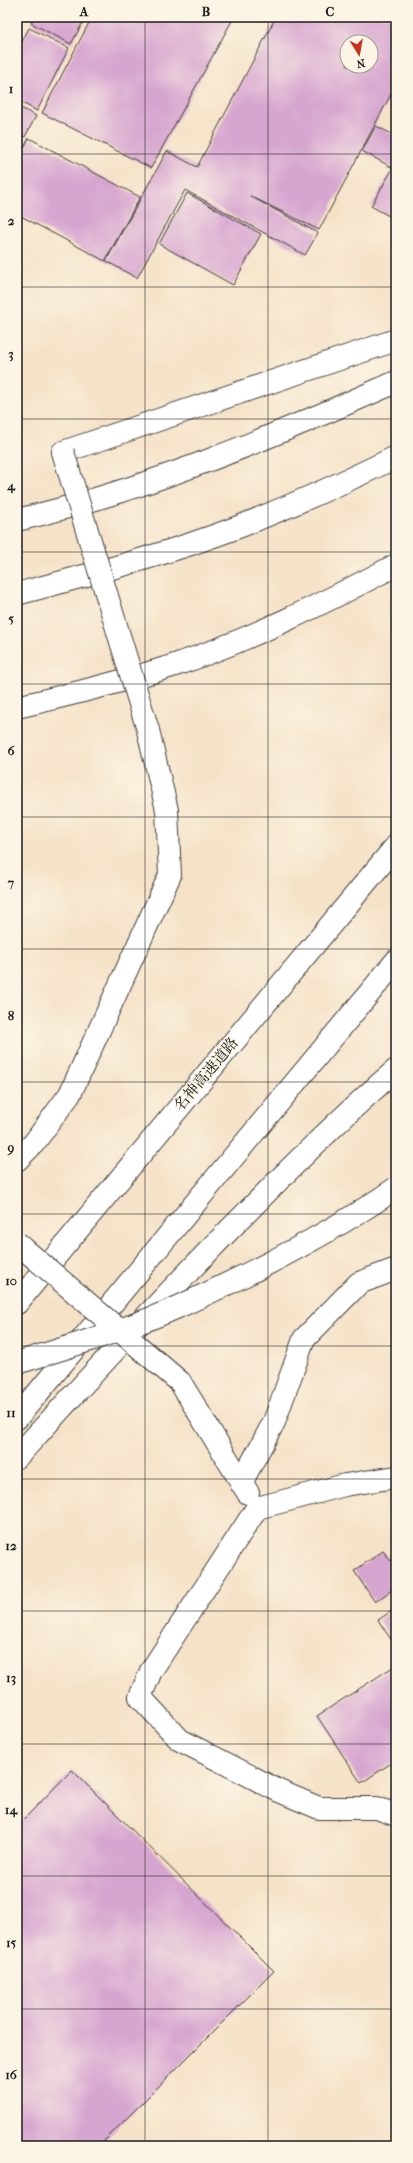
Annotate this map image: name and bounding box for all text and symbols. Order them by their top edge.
text: A [79,4,89,19]
text: B [202,4,211,19]
text: C [326,4,335,19]
north arrow [339,34,379,74]
text: N [355,56,366,71]
text: 1 [9,81,14,96]
text: 2 [8,213,15,228]
text: 3 [8,346,14,362]
text: 4 [6,478,16,494]
text: 5 [8,611,14,626]
text: 6 [7,743,15,758]
text: 7 [7,875,15,890]
text: 8 [8,1008,15,1023]
street label: 名神高速道路 [170,1034,242,1114]
text: 9 [7,1140,15,1156]
text: 10 [5,1273,17,1288]
text: 11 [6,1405,16,1420]
text: 12 [5,1538,17,1553]
text: 13 [6,1670,16,1686]
text: 14 [5,1802,18,1818]
text: 15 [6,1935,16,1950]
text: 16 [5,2067,18,2082]

